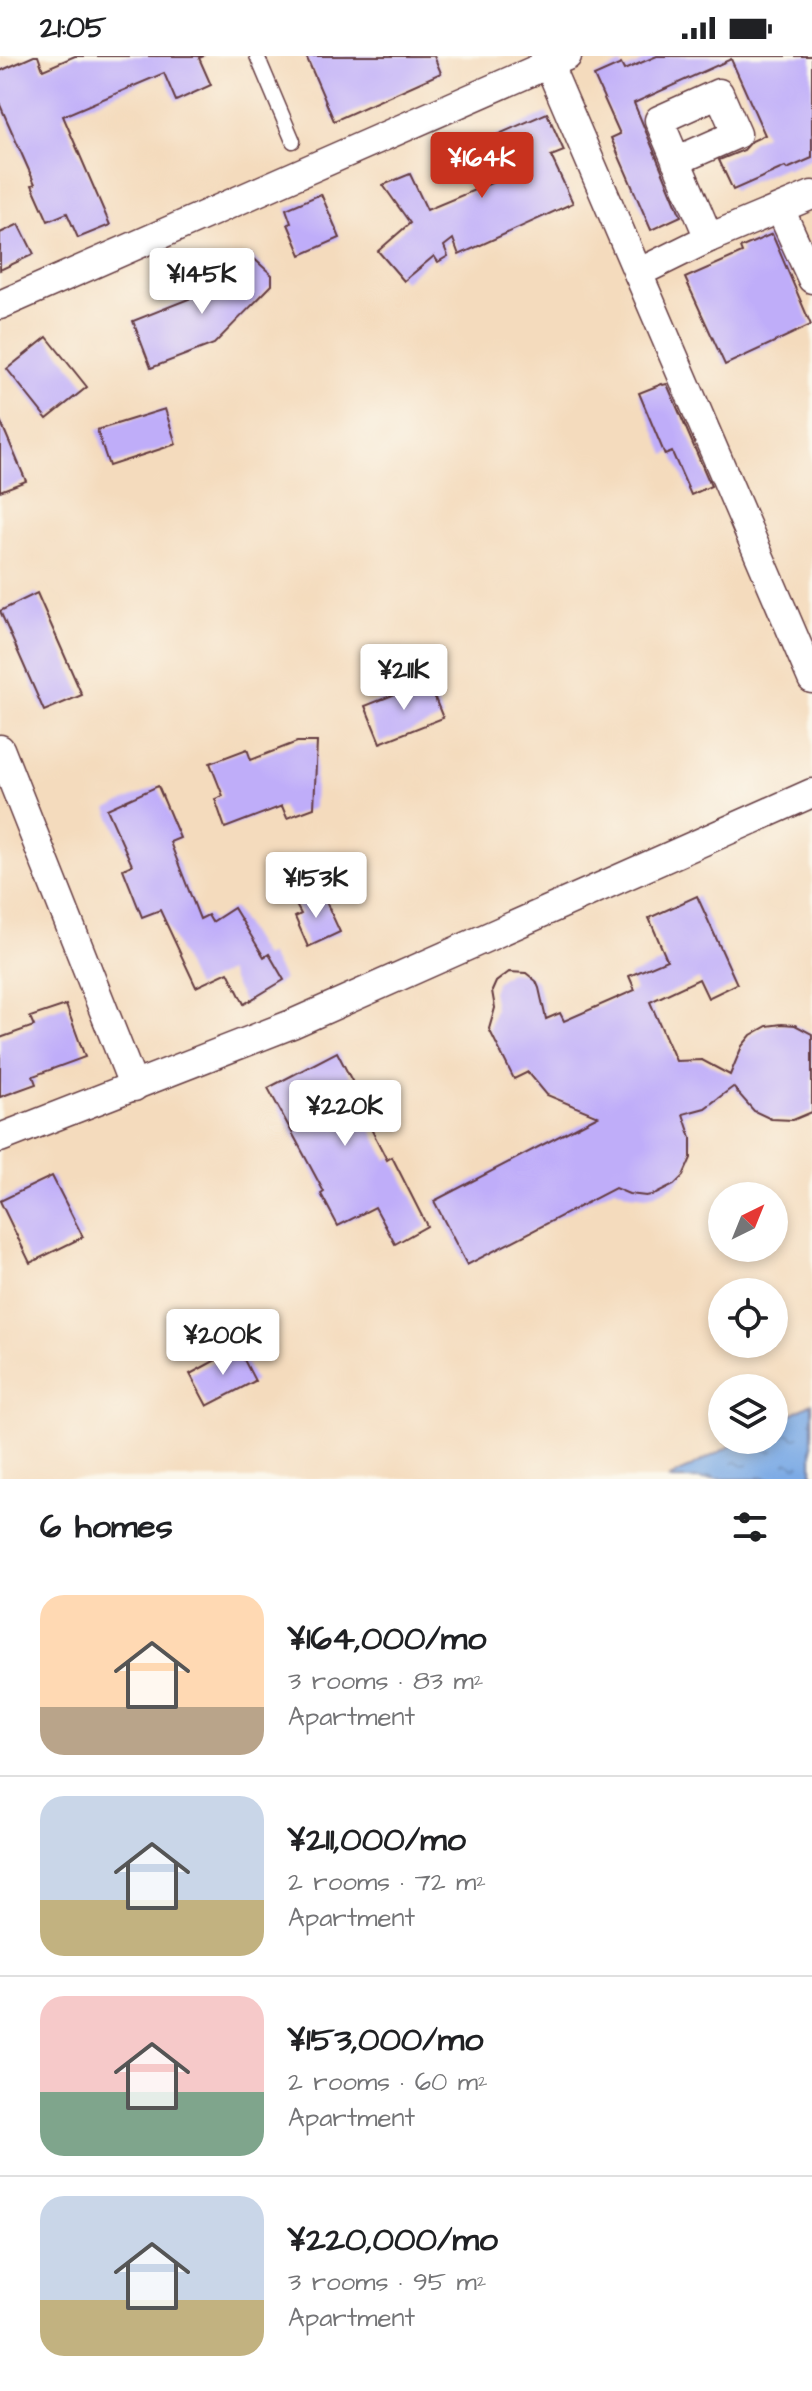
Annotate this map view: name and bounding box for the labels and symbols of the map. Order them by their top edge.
pin: ¥164K [426,132,538,200]
pin: ¥145K [146,248,258,316]
pin: ¥211K [348,644,460,712]
pin: ¥153K [260,852,372,920]
pin: ¥220K [289,1080,401,1148]
north arrow [708,1182,788,1262]
pin: ¥200K [167,1309,279,1377]

